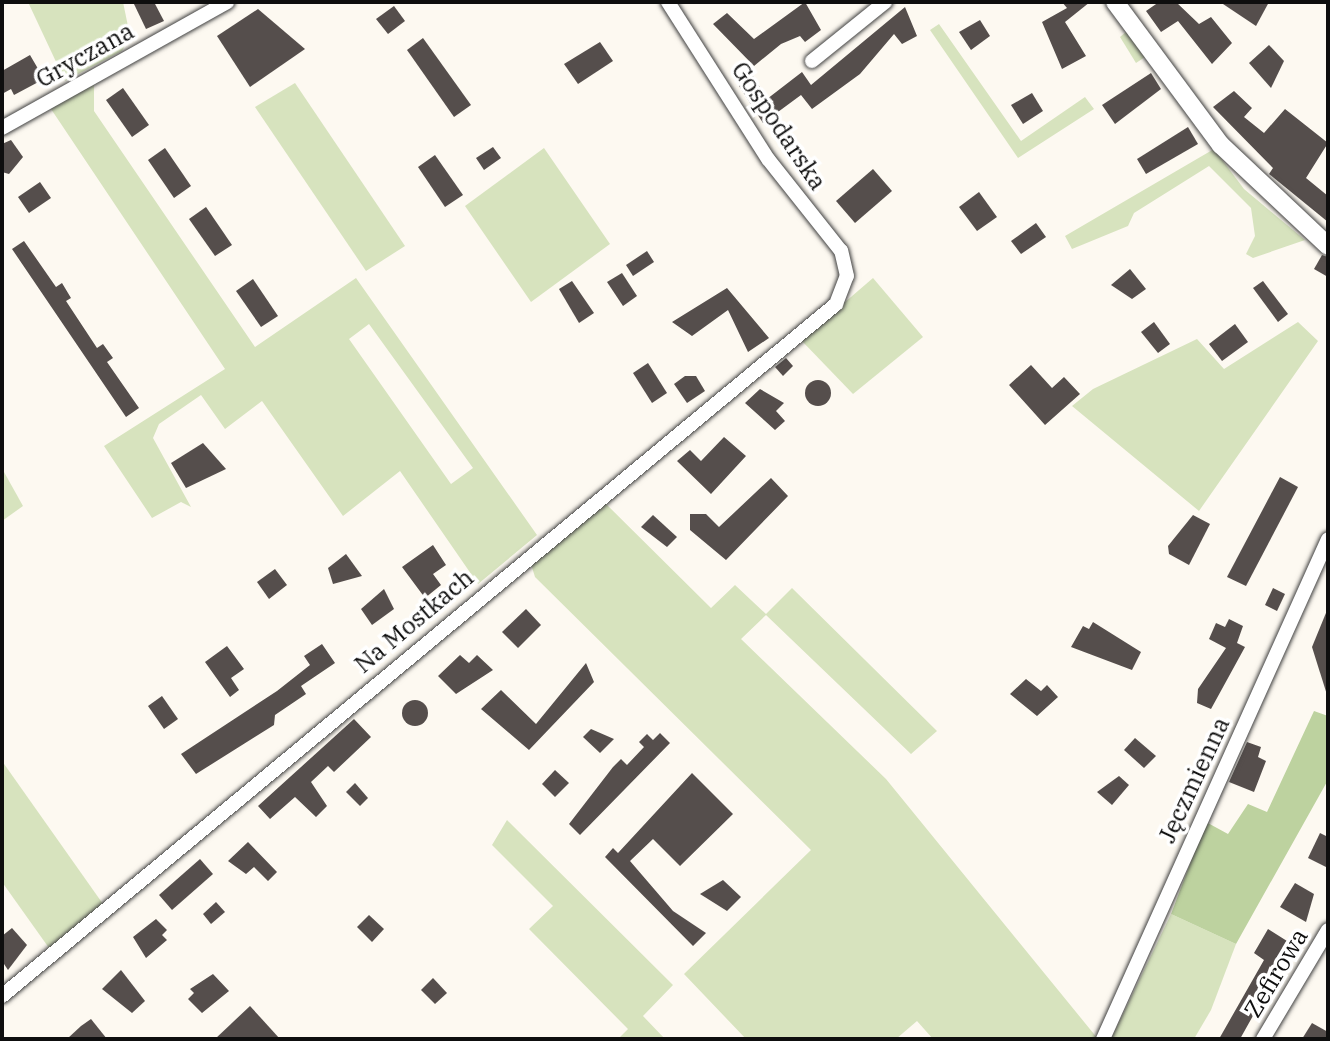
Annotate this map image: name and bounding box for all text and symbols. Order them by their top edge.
street label: Gryczana [31,16,139,94]
street label: Gospodarska [726,56,832,196]
street label: Na Mostkach [349,563,479,679]
street label: Jęczmienna [1152,713,1236,847]
street label: Zefirowa [1238,923,1314,1023]

